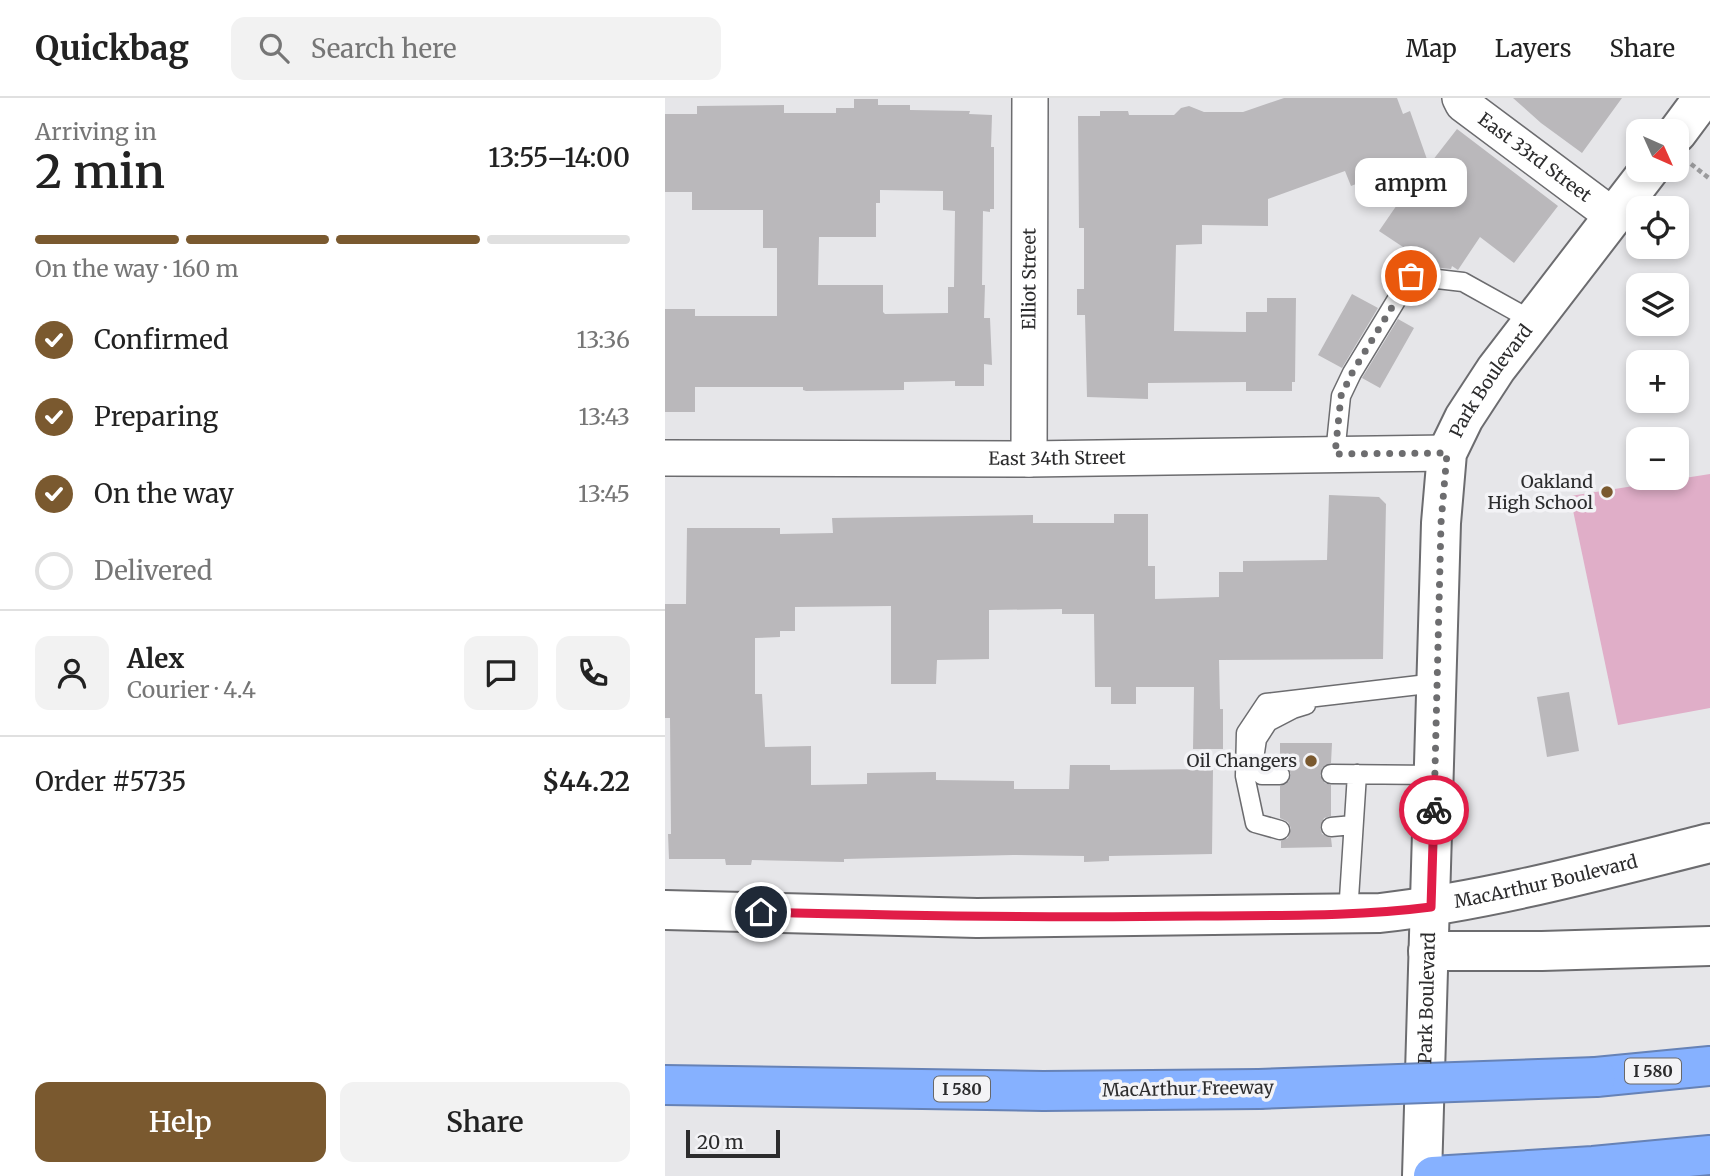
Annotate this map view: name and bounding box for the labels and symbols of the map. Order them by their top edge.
street label: East 33rd Street [1474,107,1596,207]
north arrow [1626,119,1689,182]
callout: ampm [1355,157,1467,206]
street label: Elliot Street [1017,228,1041,330]
pin [1381,246,1441,306]
street label: Park Boulevard [1444,320,1537,441]
street label: East 34th Street [988,446,1126,470]
place label: Oakland High School [1488,470,1593,514]
marker: Oakland High School [1599,484,1615,500]
place label: Oil Changers [1186,749,1297,772]
marker: Oil Changers [1303,753,1319,769]
courier [1399,775,1469,845]
street label: MacArthur Boulevard [1452,850,1640,913]
pin [731,882,791,942]
street label: Park Boulevard [1413,932,1440,1064]
road number: I 580 [1625,1058,1681,1084]
street label: MacArthur Freeway [1102,1075,1275,1101]
road number: I 580 [934,1077,990,1102]
scale bar [686,1127,781,1159]

